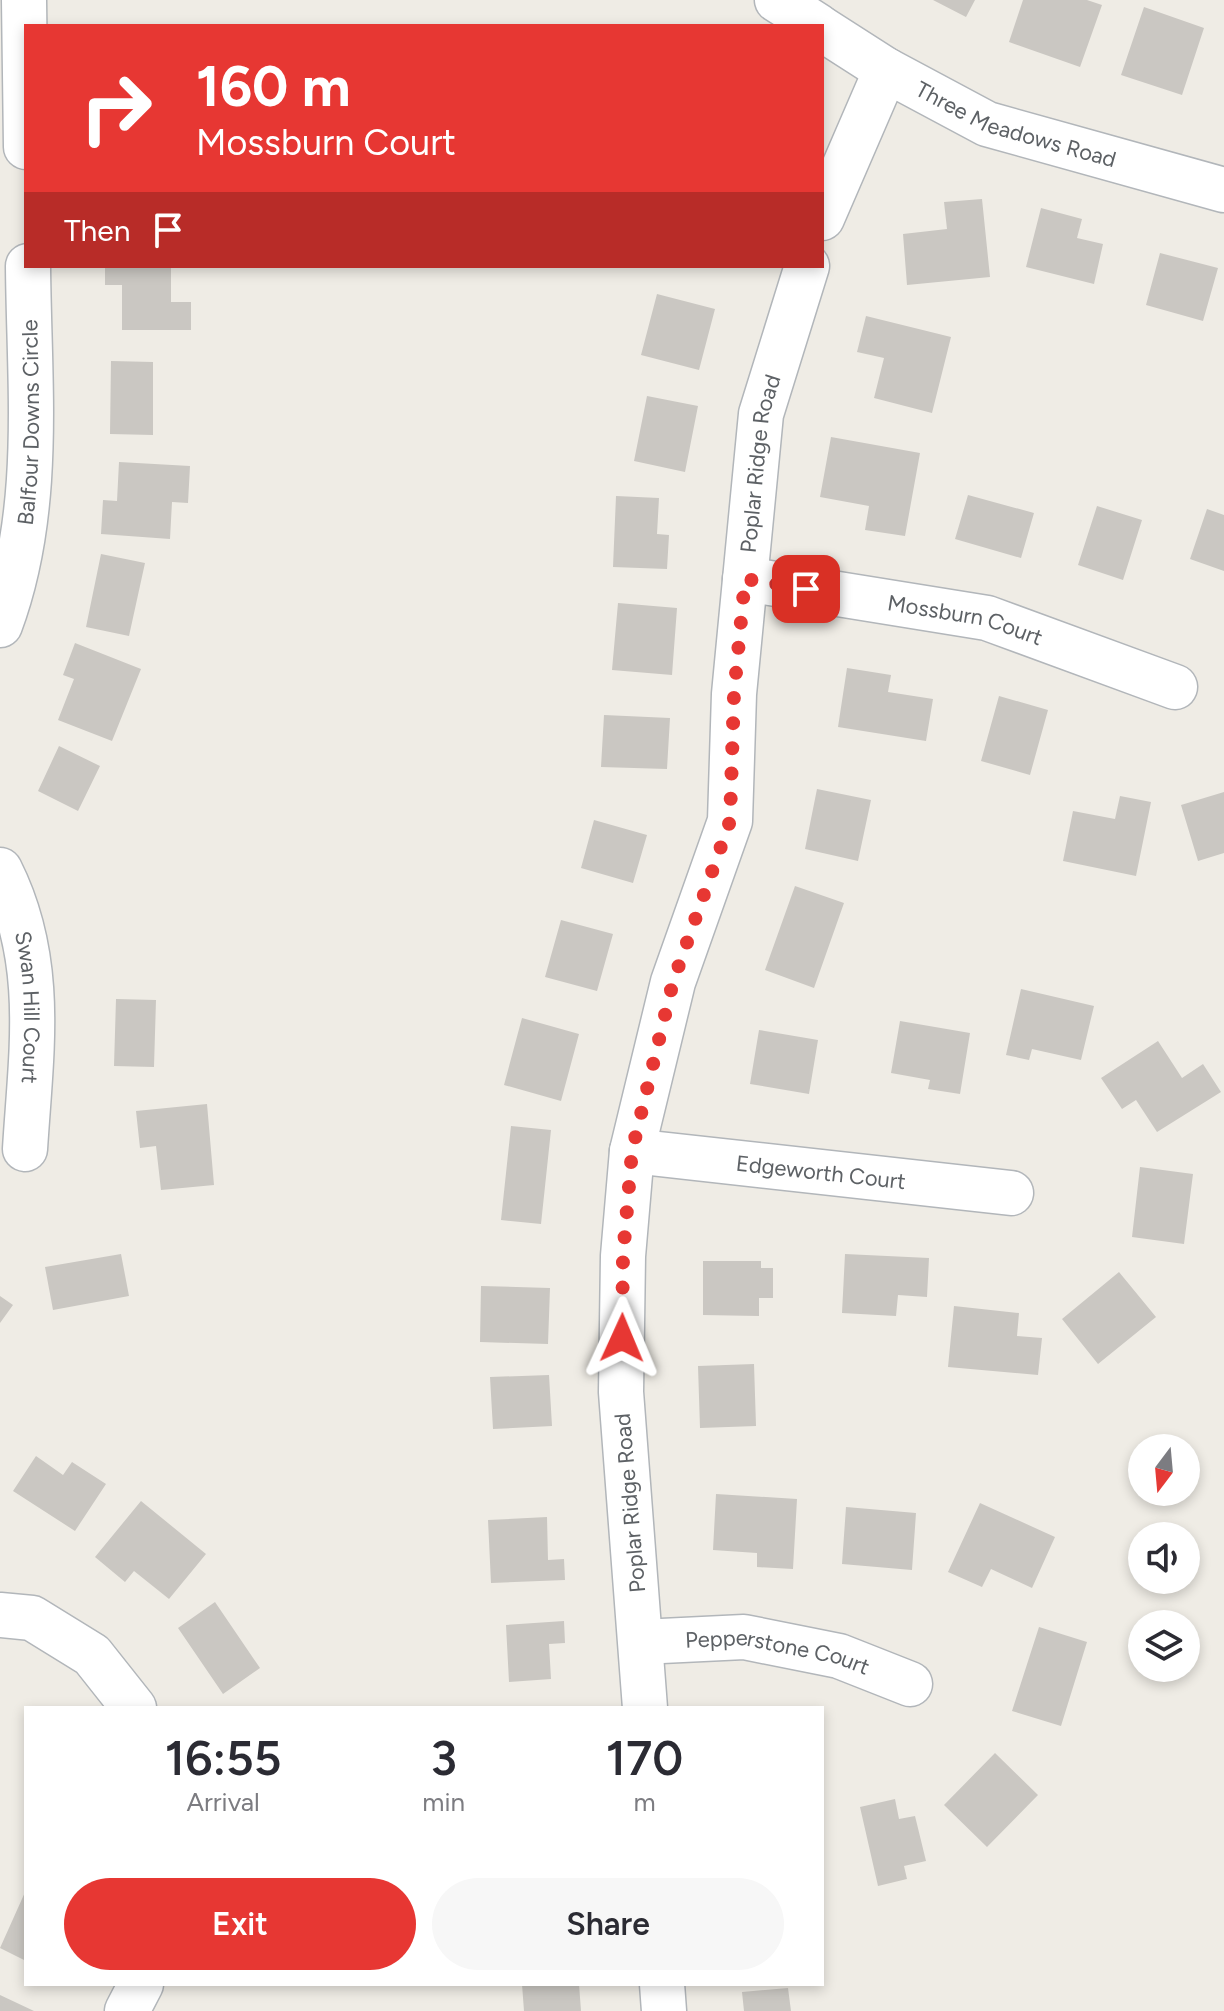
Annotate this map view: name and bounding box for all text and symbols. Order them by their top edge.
text: 160 m [196,53,351,120]
icon: right [64,56,168,160]
street label: Three Meadows Road [911,75,1119,173]
text: Mossburn Court [196,121,456,164]
icon: arrive [146,208,190,252]
text: Then [64,212,130,249]
street label: Balfour Downs Circle [11,319,44,527]
street label: Poplar Ridge Road [734,371,786,554]
pin [772,555,840,623]
icon: arrive [784,567,828,611]
street label: Mossburn Court [886,589,1046,651]
street label: Swan Hill Court [9,928,46,1084]
street label: Edgeworth Court [735,1149,907,1195]
position arrow [580,1296,664,1380]
street label: Poplar Ridge Road [609,1412,651,1594]
north arrow [1128,1434,1200,1506]
map controls [1128,1434,1200,1682]
button: sound [1128,1522,1200,1594]
button: layers [1128,1610,1200,1682]
street label: Pepperstone Court [684,1623,874,1680]
text: 16:55 [165,1729,282,1787]
text: 3 [430,1729,457,1787]
text: 170 [606,1729,683,1787]
text: Arrival [186,1786,260,1818]
text: min [422,1786,465,1818]
text: m [633,1786,656,1818]
button: Exit [64,1878,416,1970]
button: Share [432,1878,784,1970]

